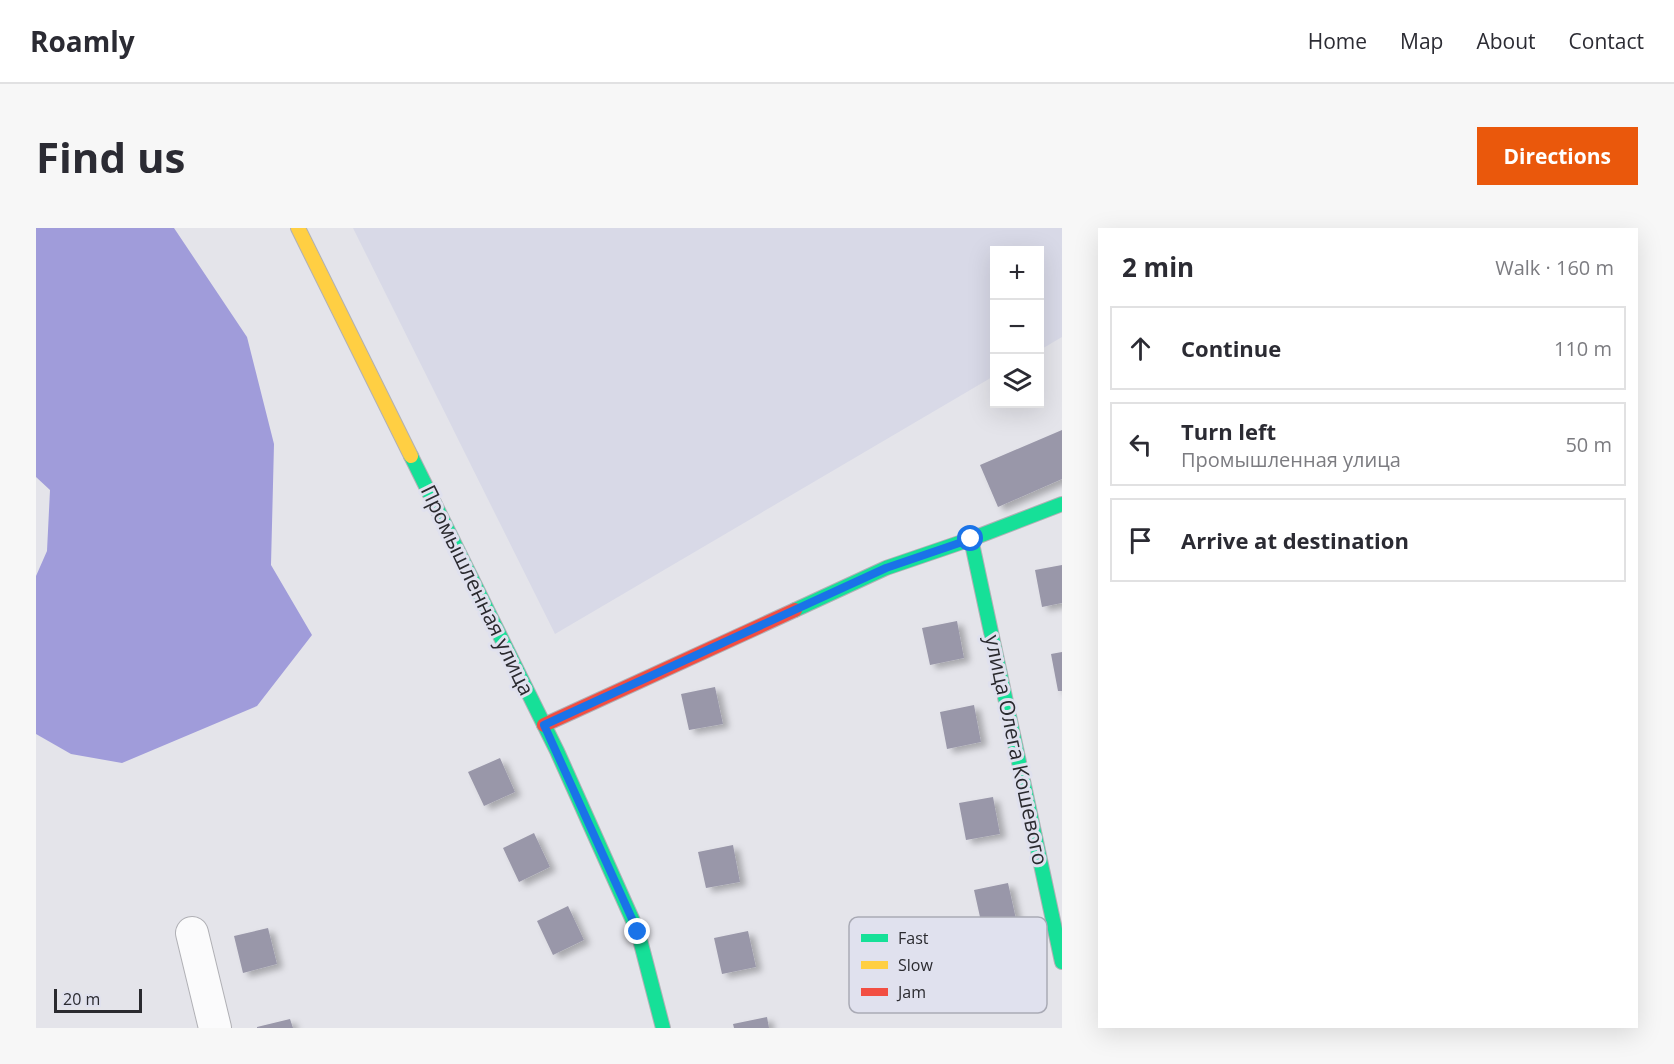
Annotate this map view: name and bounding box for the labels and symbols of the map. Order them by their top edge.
street label: Промышленная улица [415,480,541,700]
route start [957,525,983,551]
street label: улица Олега Кошевого [979,632,1055,868]
legend [849,917,1047,1013]
route end [624,918,650,944]
text: Fast [898,927,929,949]
text: Slow [898,954,933,976]
text: Jam [896,981,926,1003]
scale bar [54,986,142,1014]

